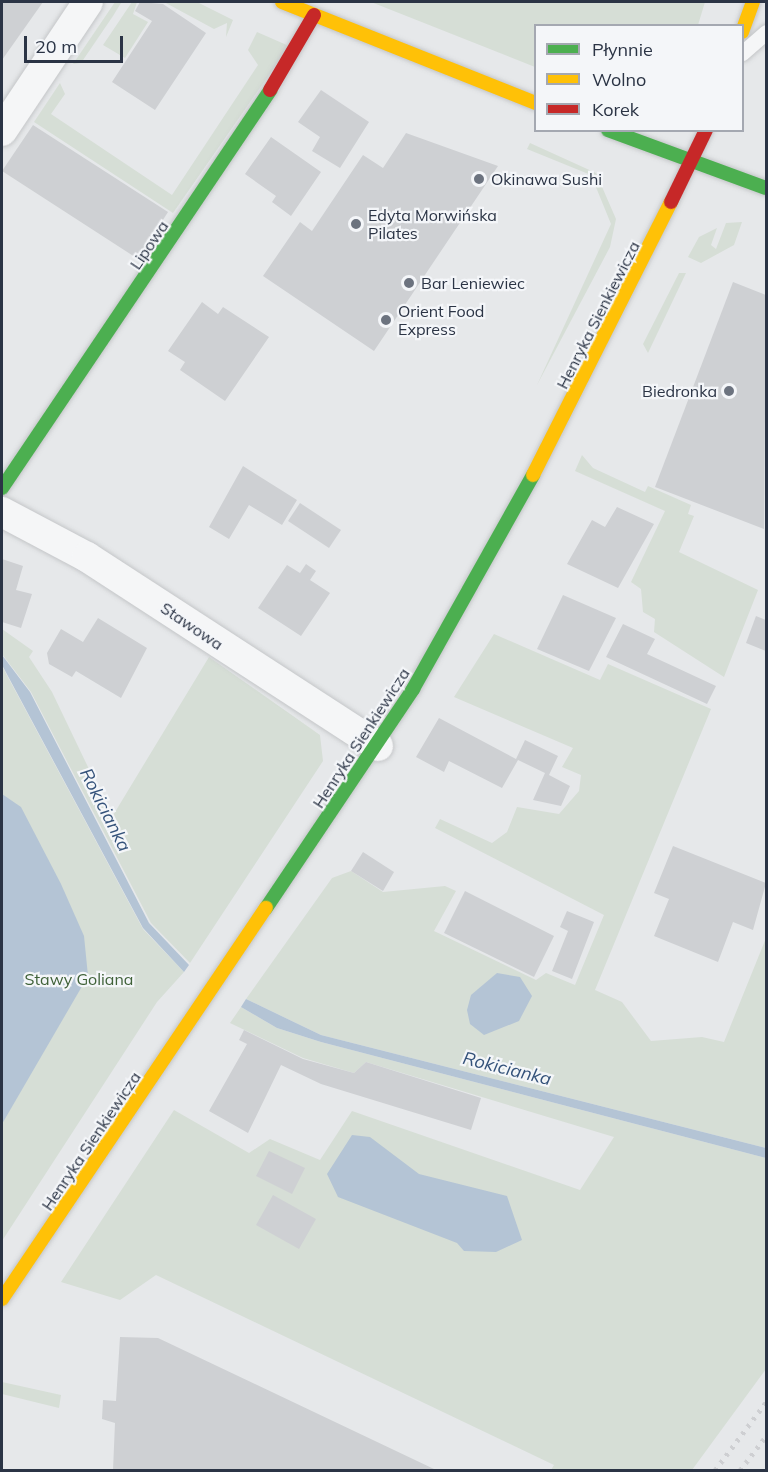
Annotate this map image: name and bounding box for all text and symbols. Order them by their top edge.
scale bar [27,24,126,62]
legend [534,24,744,132]
text: 20 m [35,35,77,58]
text: Płynnie [592,38,653,61]
text: Wolno [592,68,646,91]
text: Korek [592,98,639,121]
place label: Okinawa Sushi [491,169,602,189]
marker: Okinawa Sushi [472,172,486,186]
place label: Edyta Morwińska Pilates [368,205,497,243]
street label: Lipowa [126,217,172,273]
marker: Edyta Morwińska Pilates [349,217,363,231]
street label: Henryka Sienkiewicza [552,238,644,392]
place label: Bar Leniewiec [421,273,525,293]
marker: Bar Leniewiec [402,276,416,290]
place label: Orient Food Express [398,301,484,339]
marker: Orient Food Express [379,313,393,327]
place label: Biedronka [642,381,717,401]
marker: Biedronka [722,384,736,398]
street label: Stawowa [157,598,227,654]
street label: Henryka Sienkiewicza [309,664,413,812]
water label: Rokicianka [75,765,135,855]
park label: Stawy Goliana [25,969,133,989]
water label: Rokicianka [460,1048,554,1090]
street label: Henryka Sienkiewicza [37,1068,145,1214]

